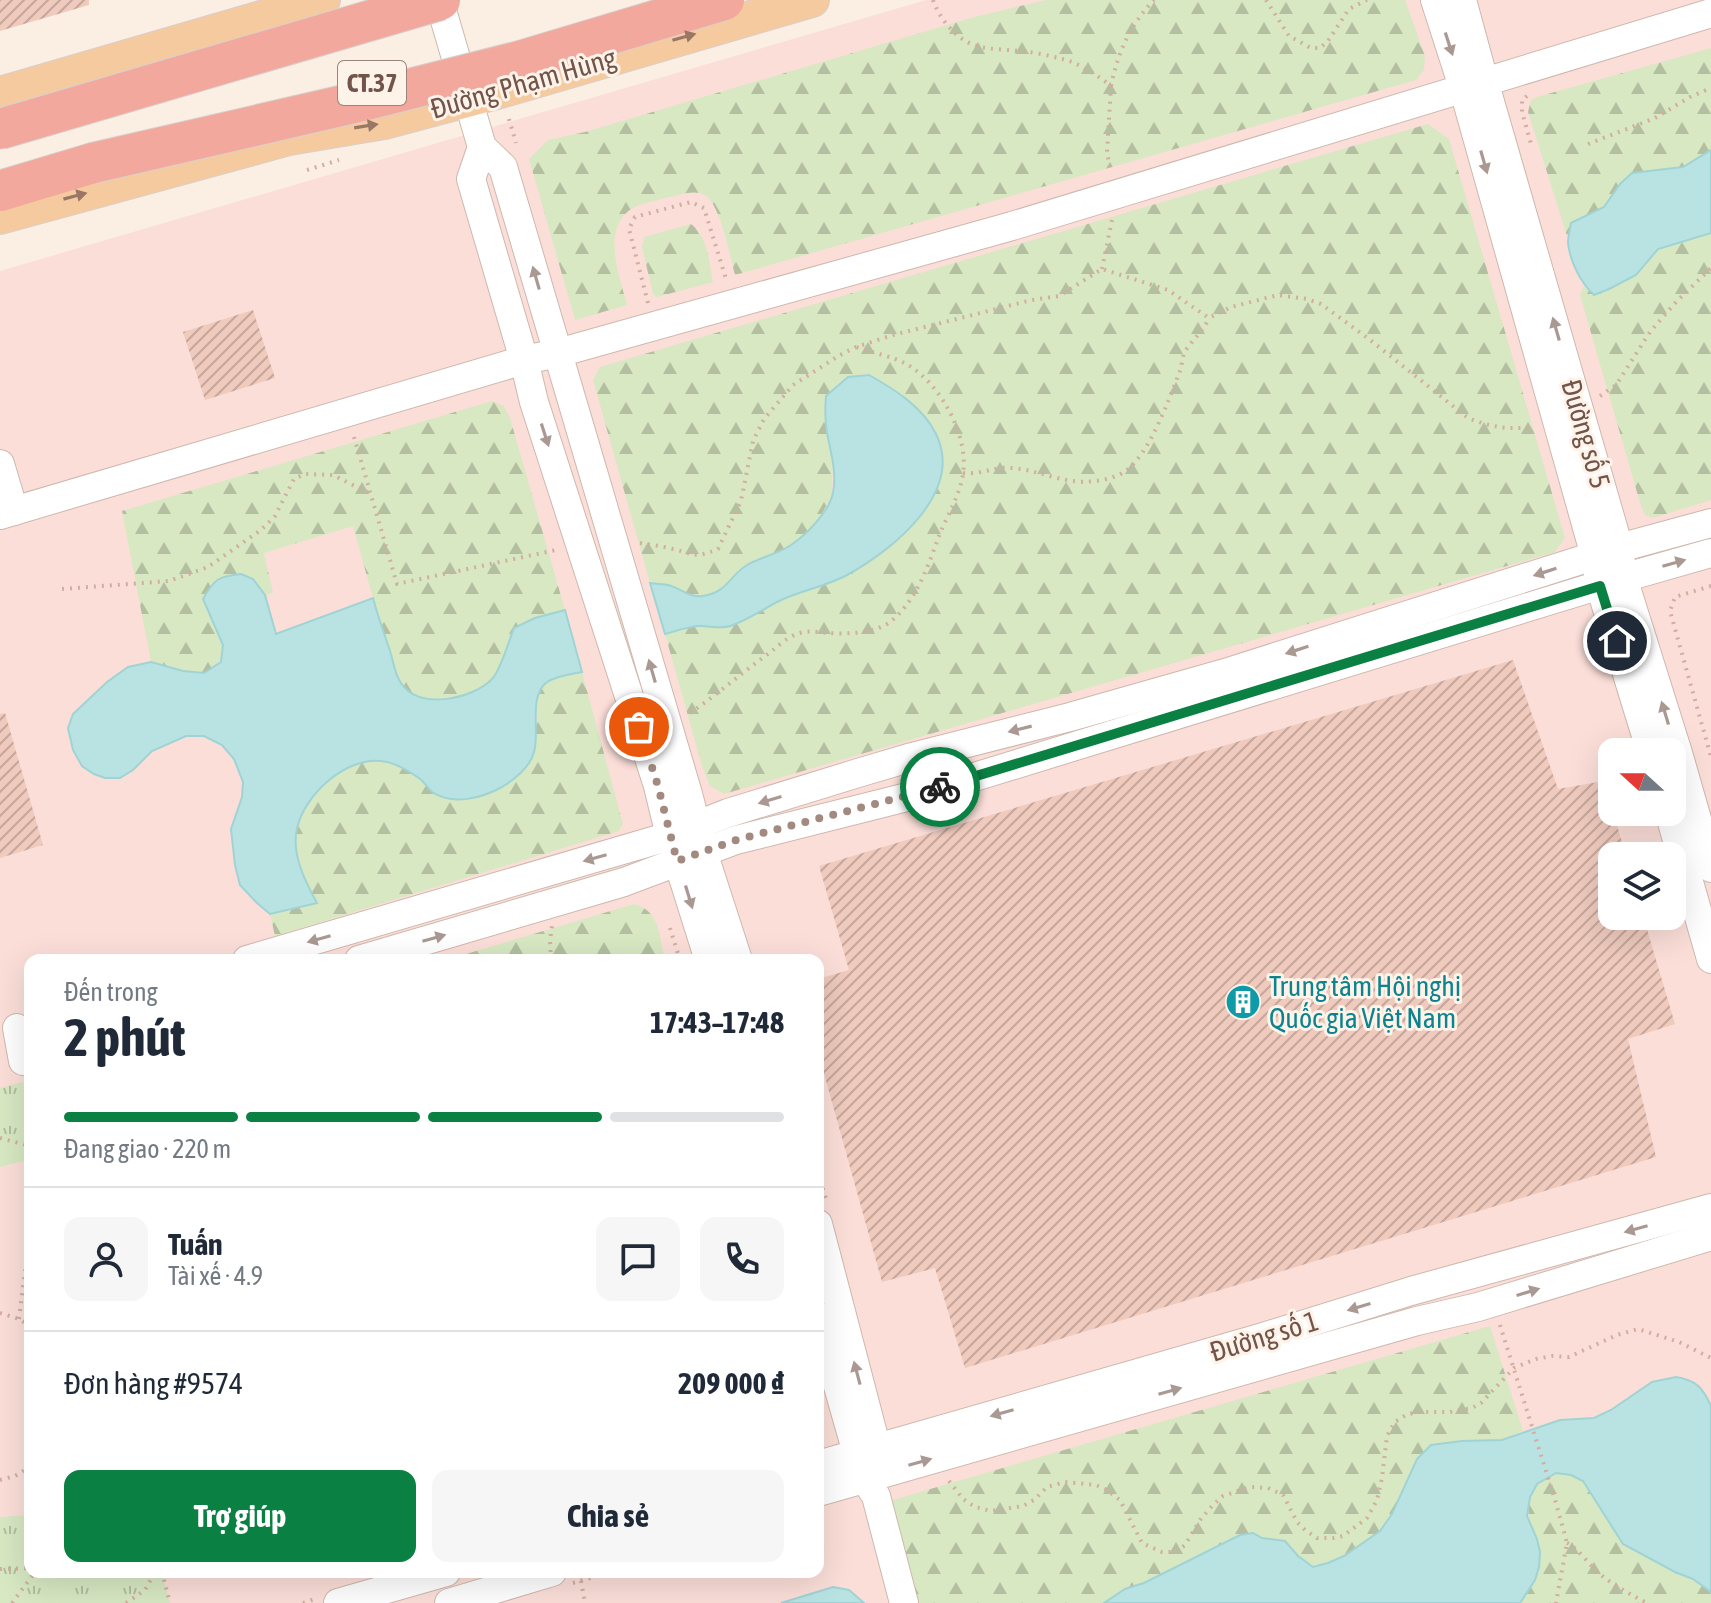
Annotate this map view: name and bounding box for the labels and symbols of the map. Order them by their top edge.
one-way arrow [671,30,696,42]
one-way arrow [1443,32,1456,56]
street label: Đường Phạm Hùng [427,41,619,125]
road number: CT.37 [338,61,406,105]
one-way arrow [354,119,379,131]
one-way arrow [1478,151,1491,175]
one-way arrow [63,190,88,202]
one-way arrow [529,266,542,290]
one-way arrow [1549,316,1562,340]
street label: Đường số 5 [1555,376,1617,492]
one-way arrow [539,423,551,447]
one-way arrow [1662,557,1687,569]
one-way arrow [1533,566,1557,579]
pin [1583,607,1651,675]
one-way arrow [1285,644,1309,657]
one-way arrow [645,658,658,682]
pin [605,693,673,761]
one-way arrow [1659,700,1671,724]
one-way arrow [1008,724,1033,736]
north arrow [1598,738,1686,826]
courier [900,747,980,827]
one-way arrow [758,794,782,807]
one-way arrow [583,852,607,865]
one-way arrow [683,885,696,909]
one-way arrow [422,931,446,944]
one-way arrow [306,933,330,946]
place label: Trung tâm Hội nghị Quốc gia Việt Nam [1269,970,1461,1034]
building icon: Trung tâm Hội nghị Quốc gia Việt Nam [1224,983,1262,1021]
one-way arrow [1623,1223,1647,1236]
one-way arrow [1517,1285,1541,1297]
one-way arrow [1346,1301,1370,1314]
street label: Đường số 1 [1206,1304,1322,1368]
one-way arrow [851,1361,863,1386]
one-way arrow [1157,1385,1182,1397]
one-way arrow [989,1407,1014,1419]
one-way arrow [908,1455,932,1468]

